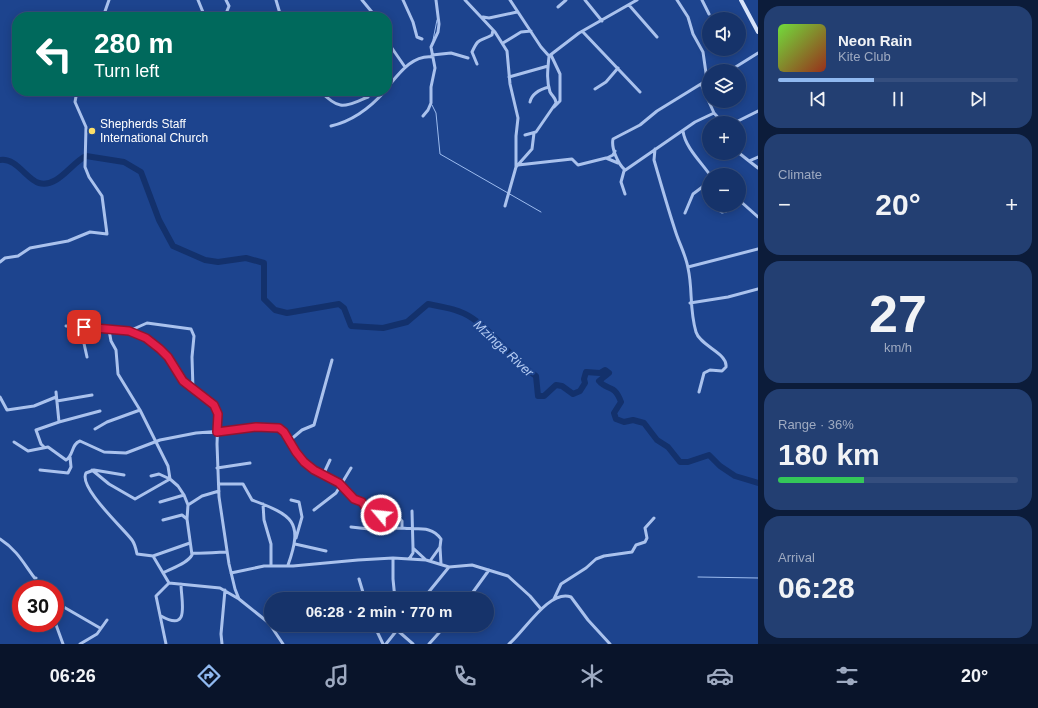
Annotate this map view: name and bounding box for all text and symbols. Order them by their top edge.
map controls [702,12,746,212]
button: sound [702,12,746,56]
icon: left [28,28,80,80]
text: 280 m [94,28,173,59]
text: Neon Rain [838,32,912,49]
text: Kite Club [838,49,891,64]
text: Turn left [94,61,159,81]
button: layers [702,64,746,108]
icon: previous [807,88,829,110]
icon: pause [887,88,909,110]
icon: next [967,88,989,110]
button: + [702,116,746,160]
place label: Shepherds Staff International Church [100,117,208,145]
marker: Shepherds Staff International Church [87,126,97,136]
text: Climate [778,167,822,182]
button: − [702,168,746,212]
text: 20° [875,188,921,221]
text: − [778,192,791,217]
text: + [1005,192,1018,217]
text: 27 [869,285,927,343]
pin [67,310,101,344]
icon: arrive [73,316,95,338]
water label: Mzinga River [471,317,537,380]
text: km/h [884,340,912,355]
text: Range · 36% [778,417,854,432]
text: 180 km [778,438,880,471]
position arrow [360,494,402,536]
text: Arrival [778,550,815,565]
text: 06:28 [778,571,855,604]
speed limit sign: 30 [12,580,64,632]
text: 06:28 · 2 min · 770 m [306,603,452,620]
icon: directions [195,662,223,690]
icon: music [323,662,351,690]
icon: phone [451,662,479,690]
icon: climate [578,662,606,690]
icon: car [706,662,734,690]
icon: filters [833,662,861,690]
text: 06:26 [50,666,96,686]
text: 20° [961,666,988,686]

